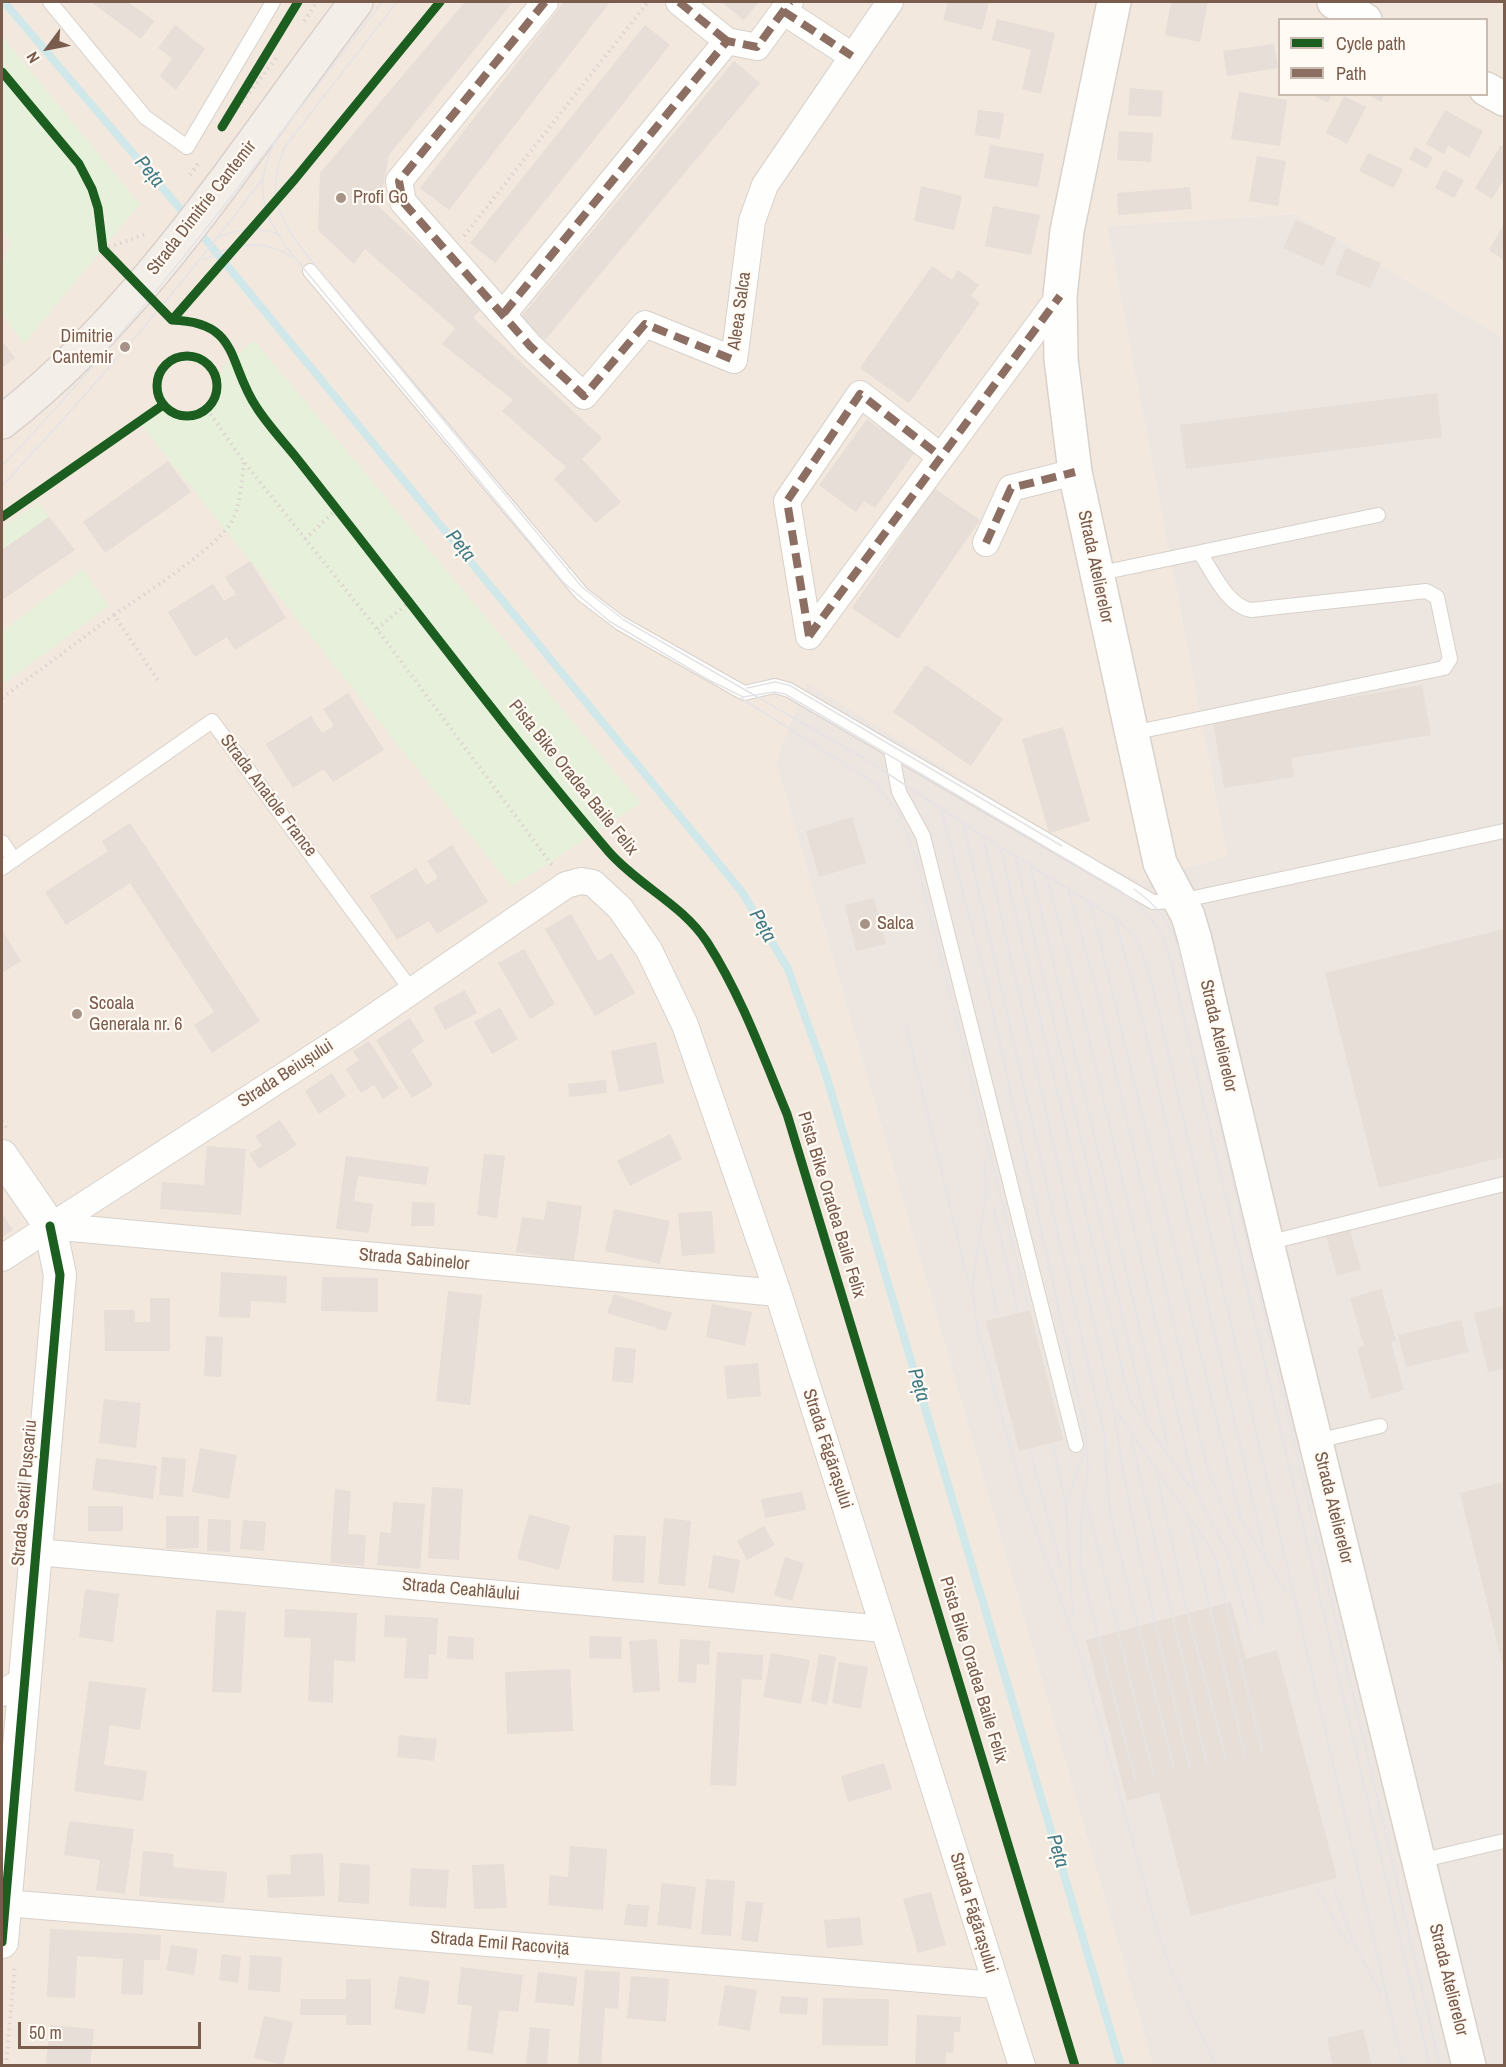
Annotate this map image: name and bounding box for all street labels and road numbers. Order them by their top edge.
street label: Strada Dimitrie Cantemir [143,136,261,280]
street label: Aleea Salca [724,270,756,352]
street label: Strada Atelierelor [1072,509,1118,625]
street label: Pista Bike Oradea Baile Felix [504,696,642,860]
street label: Strada Anatole France [215,731,321,861]
street label: Strada Atelierelor [1195,978,1241,1094]
street label: Strada Beiușului [234,1035,338,1113]
street label: Pista Bike Oradea Baile Felix [792,1109,870,1301]
street label: Strada Sabinelor [358,1244,470,1276]
street label: Strada Făgărașului [797,1386,857,1512]
street label: Strada Sextil Pușcariu [8,1419,42,1567]
street label: Strada Atelierelor [1309,1450,1357,1566]
street label: Strada Ceahlăului [401,1574,521,1606]
street label: Pista Bike Oradea Baile Felix [934,1574,1012,1766]
street label: Strada Făgărașului [944,1850,1002,1976]
street label: Strada Atelierelor [1424,1922,1472,2038]
street label: Strada Emil Racoviță [430,1927,570,1961]

